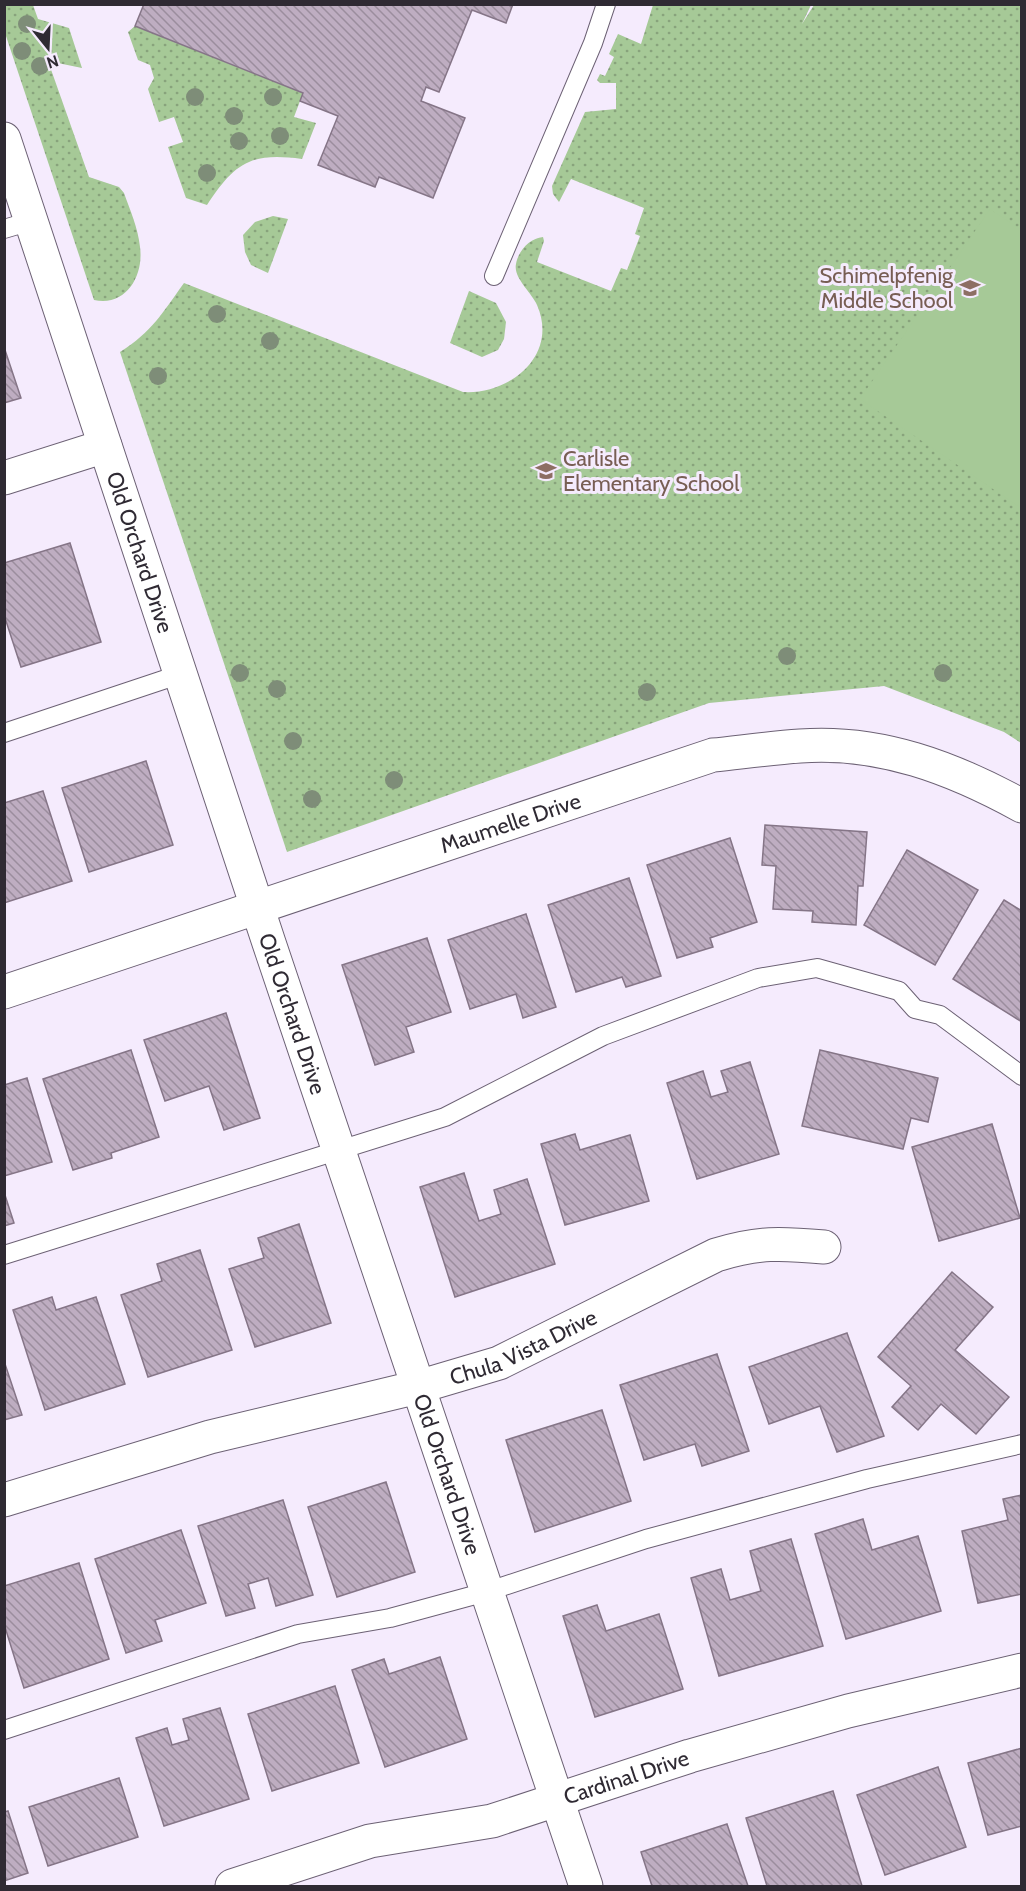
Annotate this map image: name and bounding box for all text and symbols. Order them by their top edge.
north arrow [18,18,78,78]
text: N [44,51,61,73]
place label: Schimelpfenig Middle School [819,262,954,314]
school or university icon: Schimelpfenig Middle School [958,276,982,300]
place label: Carlisle Elementary School [563,445,740,497]
school or university icon: Carlisle Elementary School [534,459,558,483]
street label: Old Orchard Drive [101,468,179,636]
street label: Maumelle Drive [437,787,584,859]
street label: Old Orchard Drive [253,930,332,1098]
street label: Chula Vista Drive [446,1304,601,1391]
street label: Old Orchard Drive [408,1390,487,1558]
street label: Cardinal Drive [560,1744,692,1811]

